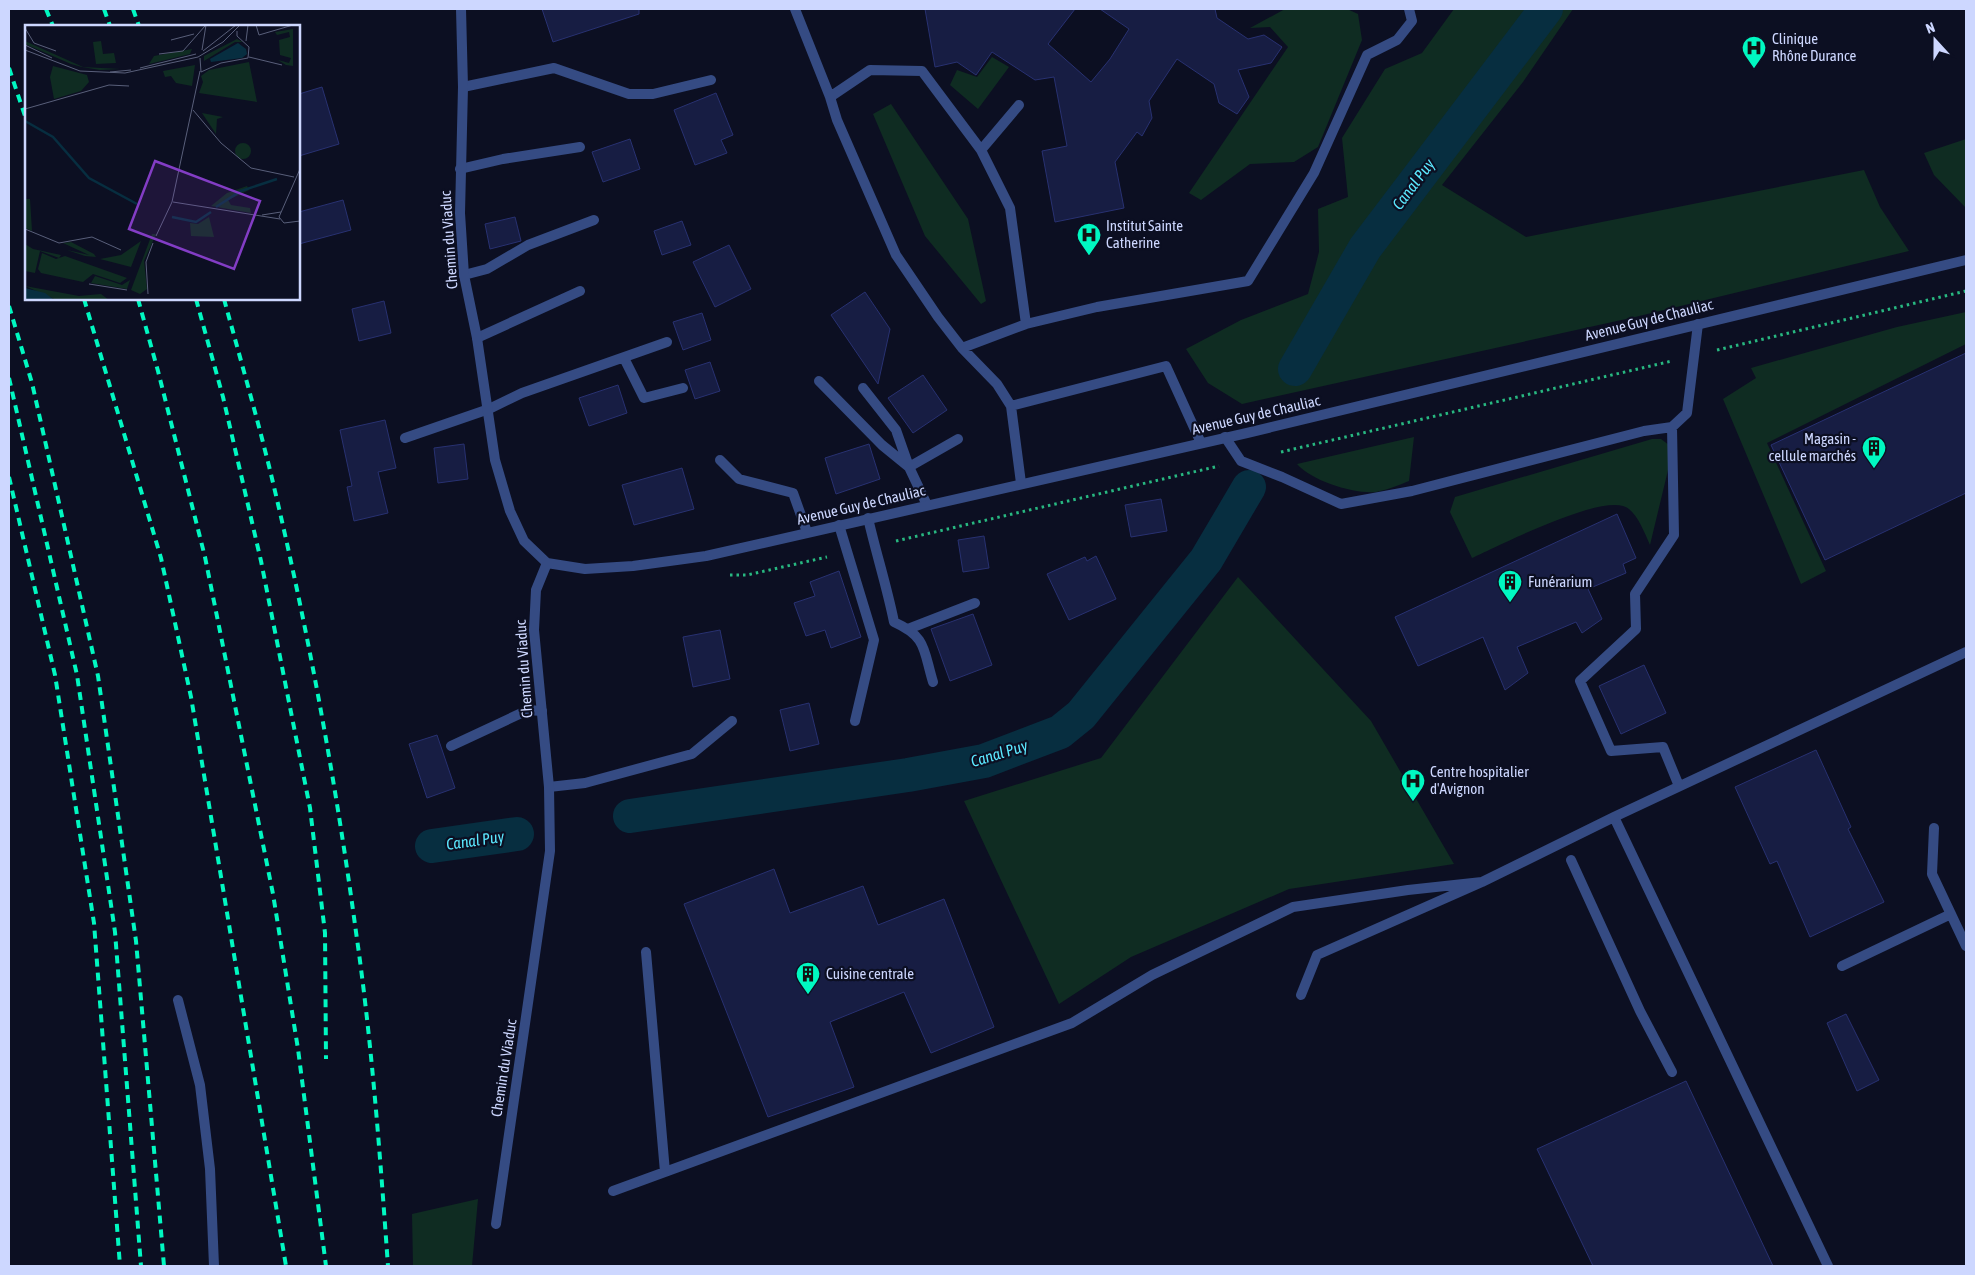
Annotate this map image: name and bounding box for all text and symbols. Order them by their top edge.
north arrow [1910,15,1960,65]
text: N [1924,19,1937,37]
inset map [25,25,300,300]
place label: Clinique Rhône Durance [1772,30,1857,64]
hospital icon: Clinique Rhône Durance [1741,35,1767,69]
water label: Canal Puy [1388,155,1439,213]
street label: Chemin du Viaduc [437,190,460,290]
place label: Institut Sainte Catherine [1106,217,1183,251]
hospital icon: Institut Sainte Catherine [1076,222,1102,256]
street label: Avenue Guy de Chauliac [1583,295,1715,344]
street label: Avenue Guy de Chauliac [1190,391,1322,438]
place label: Magasin - cellule marchés [1769,430,1856,464]
building icon: Magasin - cellule marchés [1861,435,1887,469]
street label: Avenue Guy de Chauliac [795,481,927,528]
building icon: Funérarium [1497,569,1523,603]
place label: Funérarium [1528,573,1592,590]
street label: Chemin du Viaduc [512,619,535,719]
water label: Canal Puy [968,736,1030,771]
place label: Centre hospitalier d'Avignon [1430,763,1529,797]
hospital icon: Centre hospitalier d'Avignon [1400,768,1426,802]
water label: Canal Puy [445,827,506,854]
building icon: Cuisine centrale [795,961,821,995]
place label: Cuisine centrale [826,965,914,982]
street label: Chemin du Viaduc [487,1018,520,1118]

